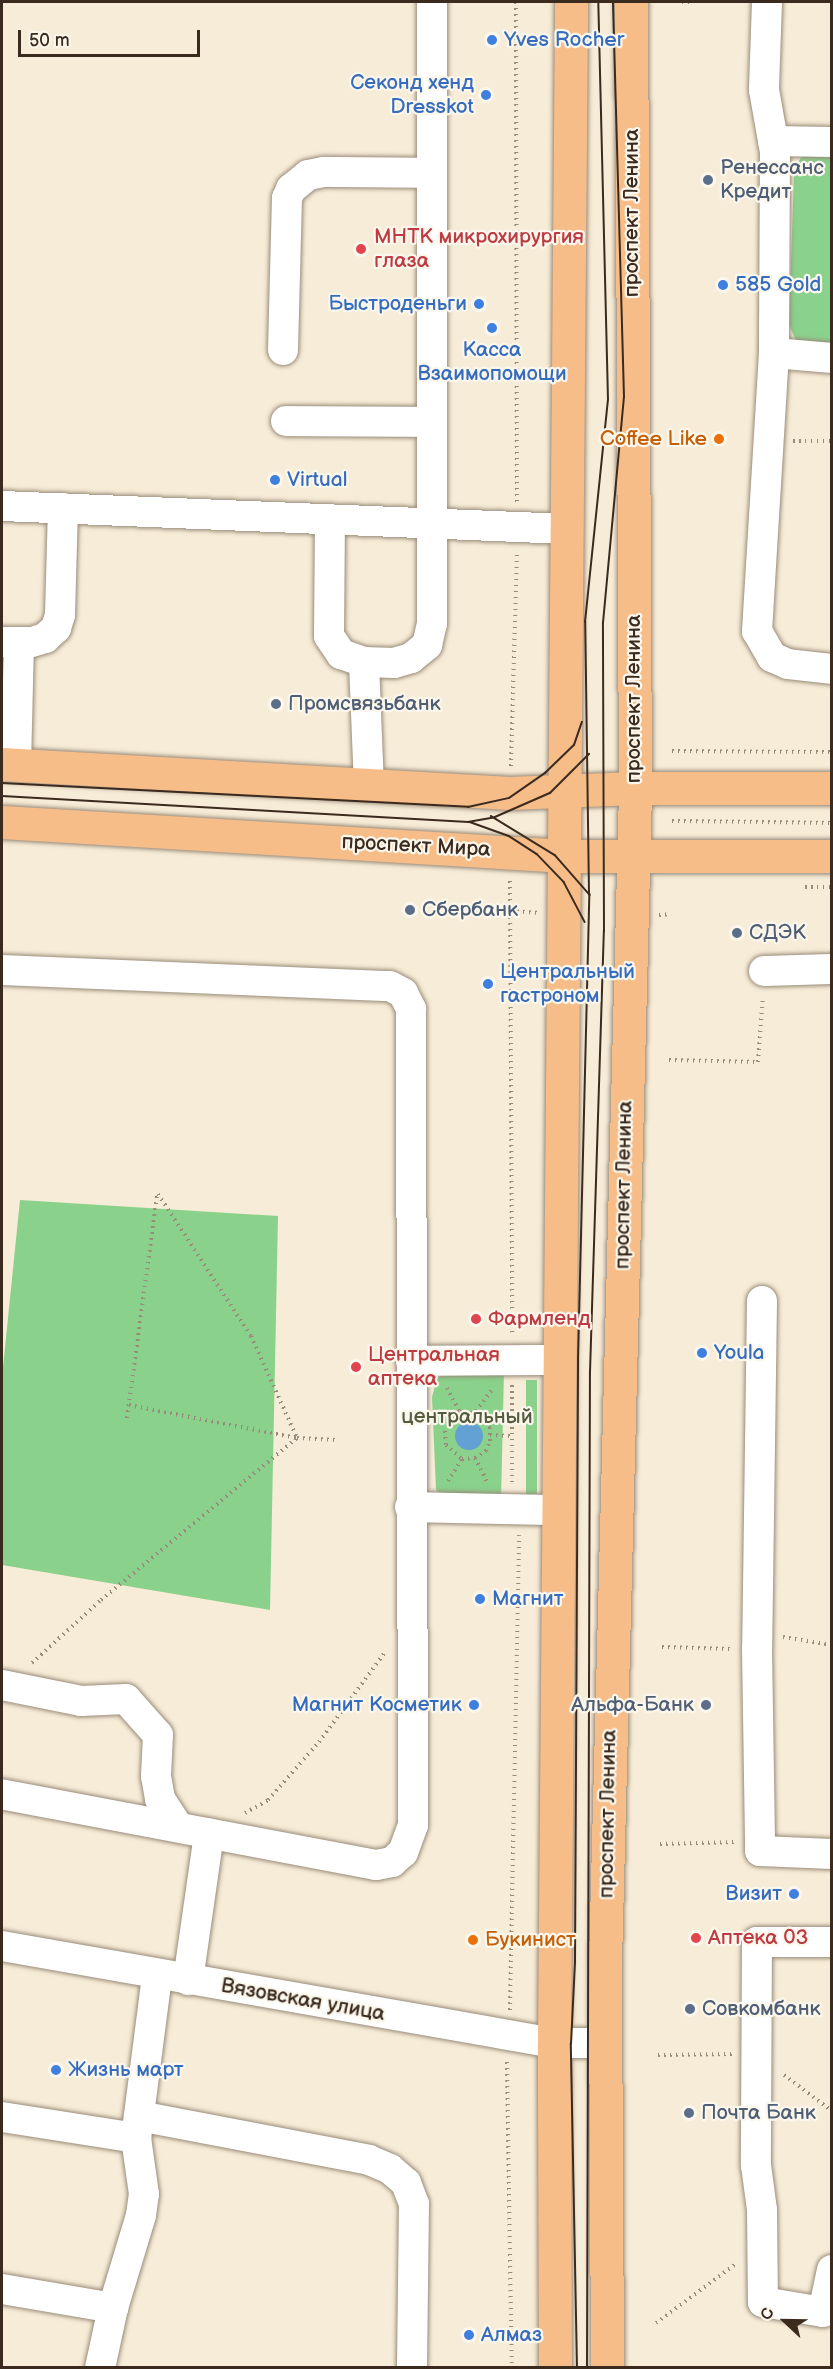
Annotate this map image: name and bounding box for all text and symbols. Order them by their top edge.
scale bar [21,18,202,56]
place label: Yves Rocher [504,27,624,53]
text: 50 m [29,30,70,51]
marker: Yves Rocher [485,33,499,47]
place label: Секонд хенд Dresskot [350,70,474,120]
marker: Секонд хенд Dresskot [479,88,493,102]
street label: проспект Ленина [619,129,645,297]
place label: Ренессанс Кредит [720,155,824,205]
marker: Ренессанс Кредит [701,173,715,187]
place label: МНТК микрохирургия глаза [374,224,584,274]
marker: МНТК микрохирургия глаза [352,240,370,258]
place label: 585 Gold [735,272,821,298]
marker: 585 Gold [716,278,730,292]
place label: Быстроденьги [328,291,467,317]
marker: Быстроденьги [472,297,486,311]
marker: Касса Взаимопомощи [485,321,499,335]
place label: Касса Взаимопомощи [417,337,567,387]
place label: Coffee Like [600,426,707,452]
marker: Coffee Like [712,432,726,446]
place label: Virtual [287,467,347,493]
marker: Virtual [268,473,282,487]
street label: проспект Ленина [621,615,647,783]
place label: Промсвязьбанк [288,691,441,717]
marker: Промсвязьбанк [269,697,283,711]
street label: проспект Мира [341,830,491,862]
place label: Сбербанк [422,897,518,923]
marker: Сбербанк [403,903,417,917]
place label: СДЭК [749,920,806,946]
marker: СДЭК [730,926,744,940]
place label: Центральный гастроном [500,959,635,1009]
marker: Центральный гастроном [481,977,495,991]
street label: проспект Ленина [610,1100,638,1270]
place label: Фармленд [488,1306,591,1332]
marker: Фармленд [469,1312,483,1326]
place label: Youla [714,1340,764,1366]
place label: Центральная аптека [368,1342,500,1392]
marker: Youla [695,1346,709,1360]
marker: Центральная аптека [349,1360,363,1374]
park label: центральный [401,1404,533,1430]
place label: Магнит [492,1586,564,1612]
marker: Магнит [473,1592,487,1606]
place label: Магнит Косметик [292,1692,462,1718]
place label: Альфа-Банк [571,1692,694,1718]
marker: Магнит Косметик [467,1698,481,1712]
marker: Альфа-Банк [699,1698,713,1712]
street label: проспект Ленина [594,1729,622,1899]
place label: Визит [725,1881,782,1907]
marker: Визит [787,1887,801,1901]
place label: Аптека 03 [708,1925,809,1951]
place label: Букинист [485,1927,576,1953]
marker: Аптека 03 [689,1931,703,1945]
marker: Букинист [466,1933,480,1947]
street label: Вязовская улица [219,1973,387,2027]
place label: Совкомбанк [702,1996,821,2022]
marker: Совкомбанк [683,2002,697,2016]
place label: Жизнь март [68,2057,184,2083]
marker: Жизнь март [49,2063,63,2077]
place label: Почта Банк [701,2100,816,2126]
marker: Почта Банк [682,2106,696,2120]
north arrow [755,2291,815,2351]
text: С [757,2305,779,2323]
place label: Алмаз [481,2322,542,2348]
marker: Алмаз [462,2328,476,2342]

